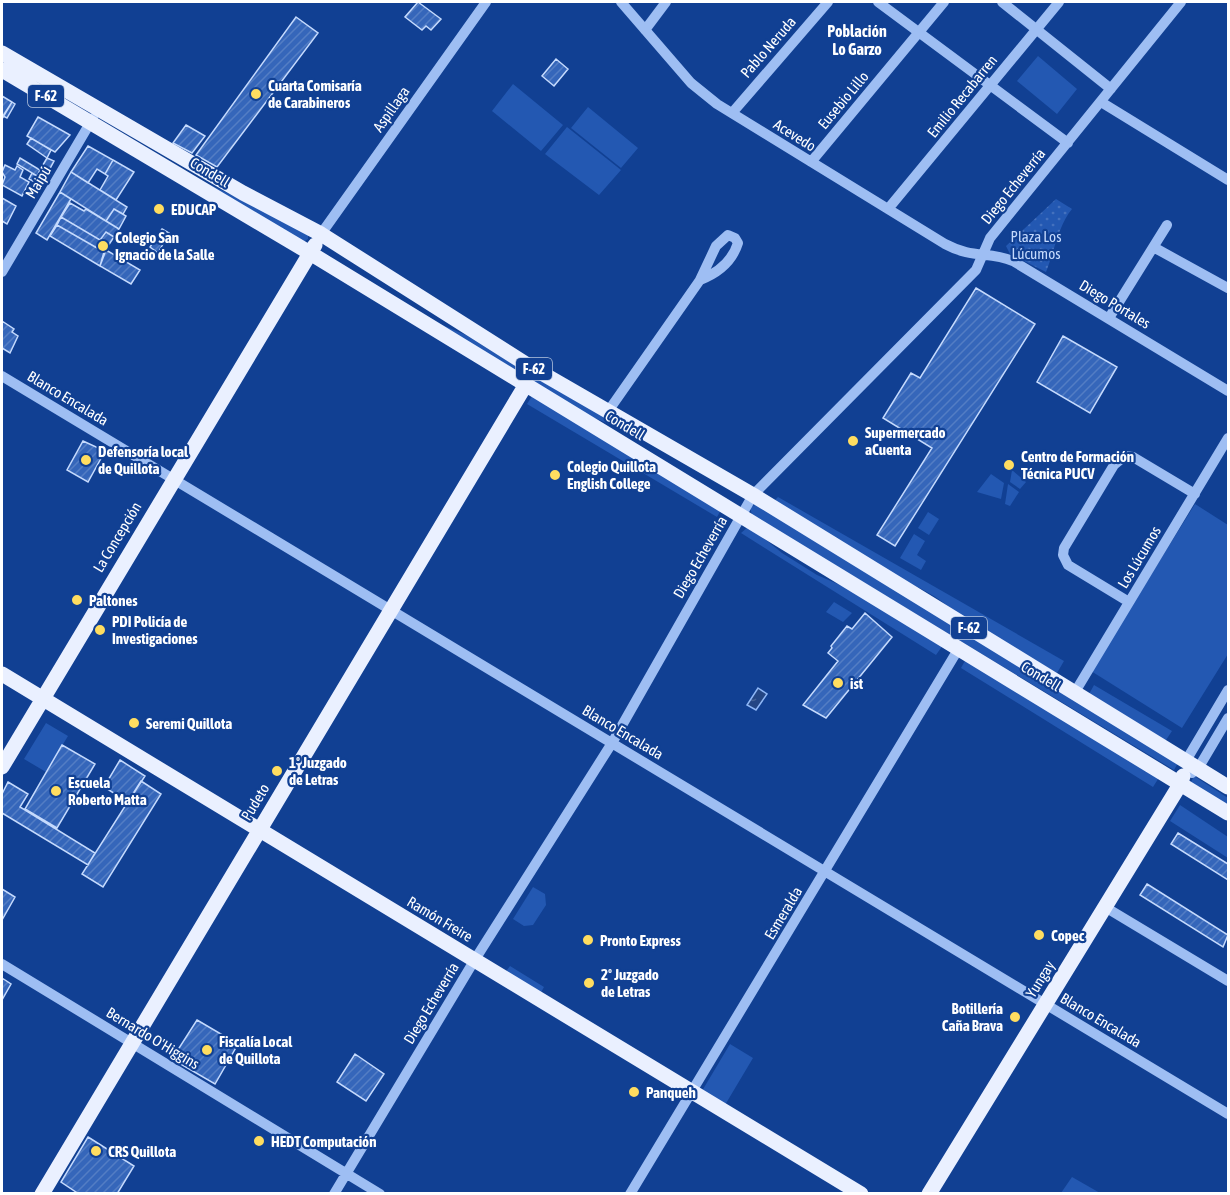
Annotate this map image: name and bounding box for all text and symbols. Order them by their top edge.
street label: Pablo Neruda [737,13,799,81]
district label: Población Lo Garzo [827,22,887,58]
street label: Emilio Recabarren [924,51,1000,141]
street label: Eusebio Lillo [814,68,872,132]
place label: Cuarta Comisaría de Carabineros [268,77,362,111]
street label: Aspillaga [369,83,413,135]
road number: F-62 [28,85,64,107]
marker: Cuarta Comisaría de Carabineros [249,87,263,101]
street label: Acevedo [771,115,819,155]
street label: Diego Echeverría [977,145,1049,227]
street label: Condell [187,154,233,190]
street label: Maipú [22,163,54,201]
place label: EDUCAP [171,201,217,218]
marker: EDUCAP [152,202,166,216]
park label: Plaza Los Lúcumos [1011,228,1061,262]
place label: Colegio San Ignacio de la Salle [115,229,215,263]
marker: Colegio San Ignacio de la Salle [96,239,110,253]
street label: Diego Portales [1076,276,1154,332]
road number: F-62 [516,358,552,380]
street label: Blanco Encalada [25,367,111,429]
street label: Condell [602,407,648,443]
place label: Supermercado aCuenta [865,424,946,458]
marker: Supermercado aCuenta [846,434,860,448]
place label: Defensoría local de Quillota [98,443,189,477]
place label: Centro de Formación Técnica PUCV [1021,448,1134,482]
marker: Defensoría local de Quillota [79,453,93,467]
place label: Colegio Quillota English College [567,458,656,492]
marker: Centro de Formación Técnica PUCV [1002,458,1016,472]
marker: Colegio Quillota English College [548,468,562,482]
street label: La Concepción [89,499,145,575]
street label: Diego Echeverría [670,513,730,601]
street label: Los Lúcumos [1114,523,1164,591]
place label: Paltones [89,592,138,609]
marker: Paltones [70,593,84,607]
place label: PDI Policía de Investigaciones [112,613,198,647]
road number: F-62 [951,617,987,639]
marker: PDI Policía de Investigaciones [93,623,107,637]
street label: Condell [1018,658,1064,694]
place label: ist [850,675,864,692]
marker: ist [831,676,845,690]
street label: Blanco Encalada [580,701,666,763]
place label: Seremi Quillota [146,715,232,732]
marker: Seremi Quillota [127,716,141,730]
place label: 1º Juzgado de Letras [289,754,347,788]
marker: 1º Juzgado de Letras [270,764,284,778]
place label: Escuela Roberto Matta [68,774,147,808]
street label: Pudeto [237,781,273,823]
marker: Escuela Roberto Matta [49,784,63,798]
street label: Esmeralda [761,884,805,942]
street label: Ramón Freire [404,893,476,945]
place label: Copec [1051,927,1085,944]
marker: Copec [1032,928,1046,942]
place label: Pronto Express [600,932,681,949]
marker: Pronto Express [581,933,595,947]
street label: Yungay [1022,957,1058,1001]
street label: Diego Echeverría [400,959,462,1047]
place label: 2º Juzgado de Letras [601,966,659,1000]
marker: 2º Juzgado de Letras [582,976,596,990]
street label: Blanco Encalada [1058,989,1144,1051]
place label: Botillería Caña Brava [942,1000,1003,1034]
street label: Bernardo O'Higgins [104,1004,202,1072]
marker: Botillería Caña Brava [1008,1010,1022,1024]
place label: Fiscalía Local de Quillota [219,1033,293,1067]
marker: Fiscalía Local de Quillota [200,1043,214,1057]
place label: Panqueh [646,1084,696,1101]
marker: Panqueh [627,1085,641,1099]
place label: HEDT Computación [271,1133,376,1150]
marker: HEDT Computación [252,1134,266,1148]
place label: CRS Quillota [108,1143,176,1160]
marker: CRS Quillota [89,1144,103,1158]

